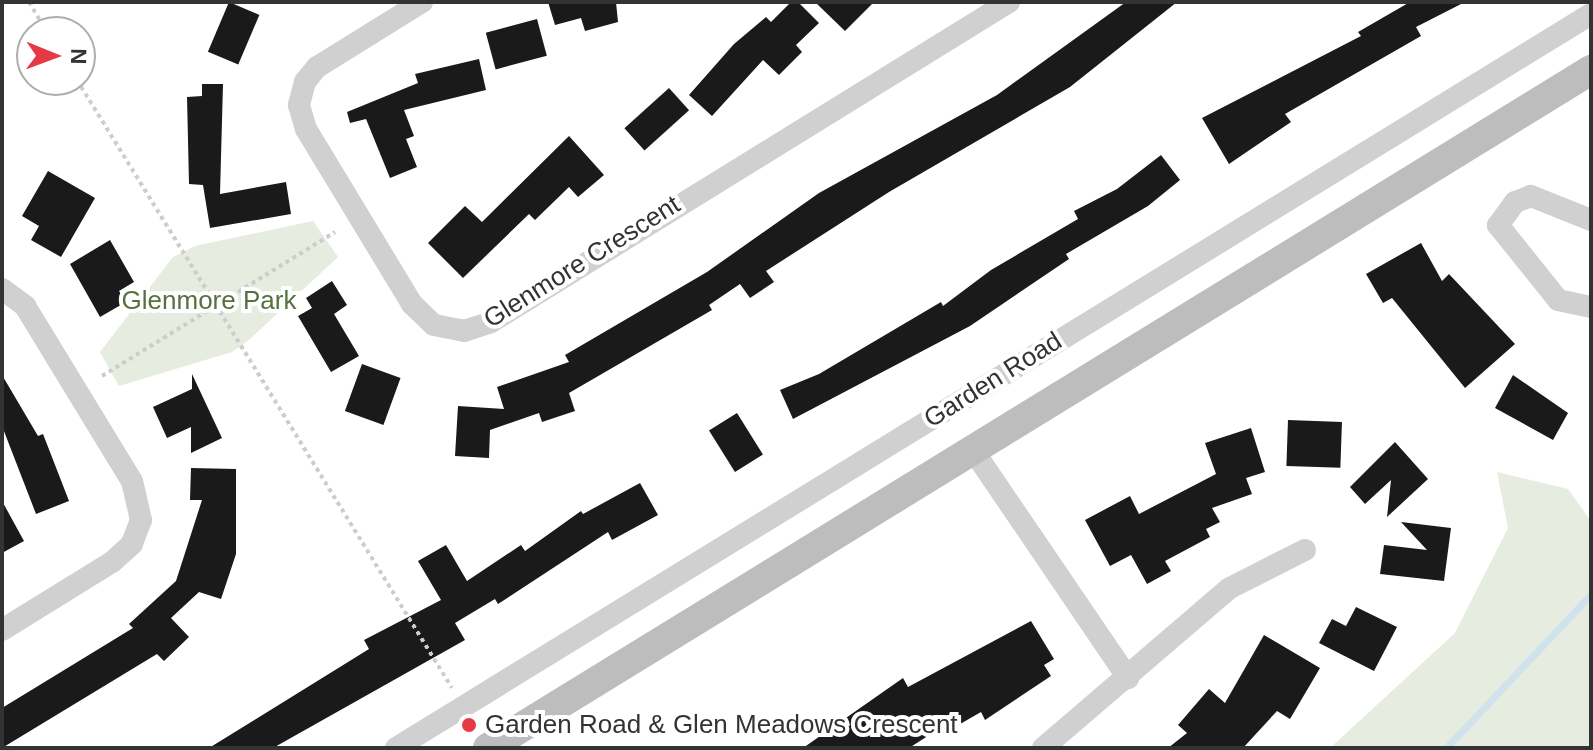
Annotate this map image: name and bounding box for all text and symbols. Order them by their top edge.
north arrow [16,16,96,96]
text: N [66,48,91,65]
street label: Glenmore Crescent [478,189,686,335]
park label: Glenmore Park [122,285,296,317]
street label: Garden Road [919,325,1067,435]
place label: Garden Road & Glen Meadows Crescent [485,709,958,741]
marker: Garden Road & Glen Meadows Crescent [460,716,478,734]

